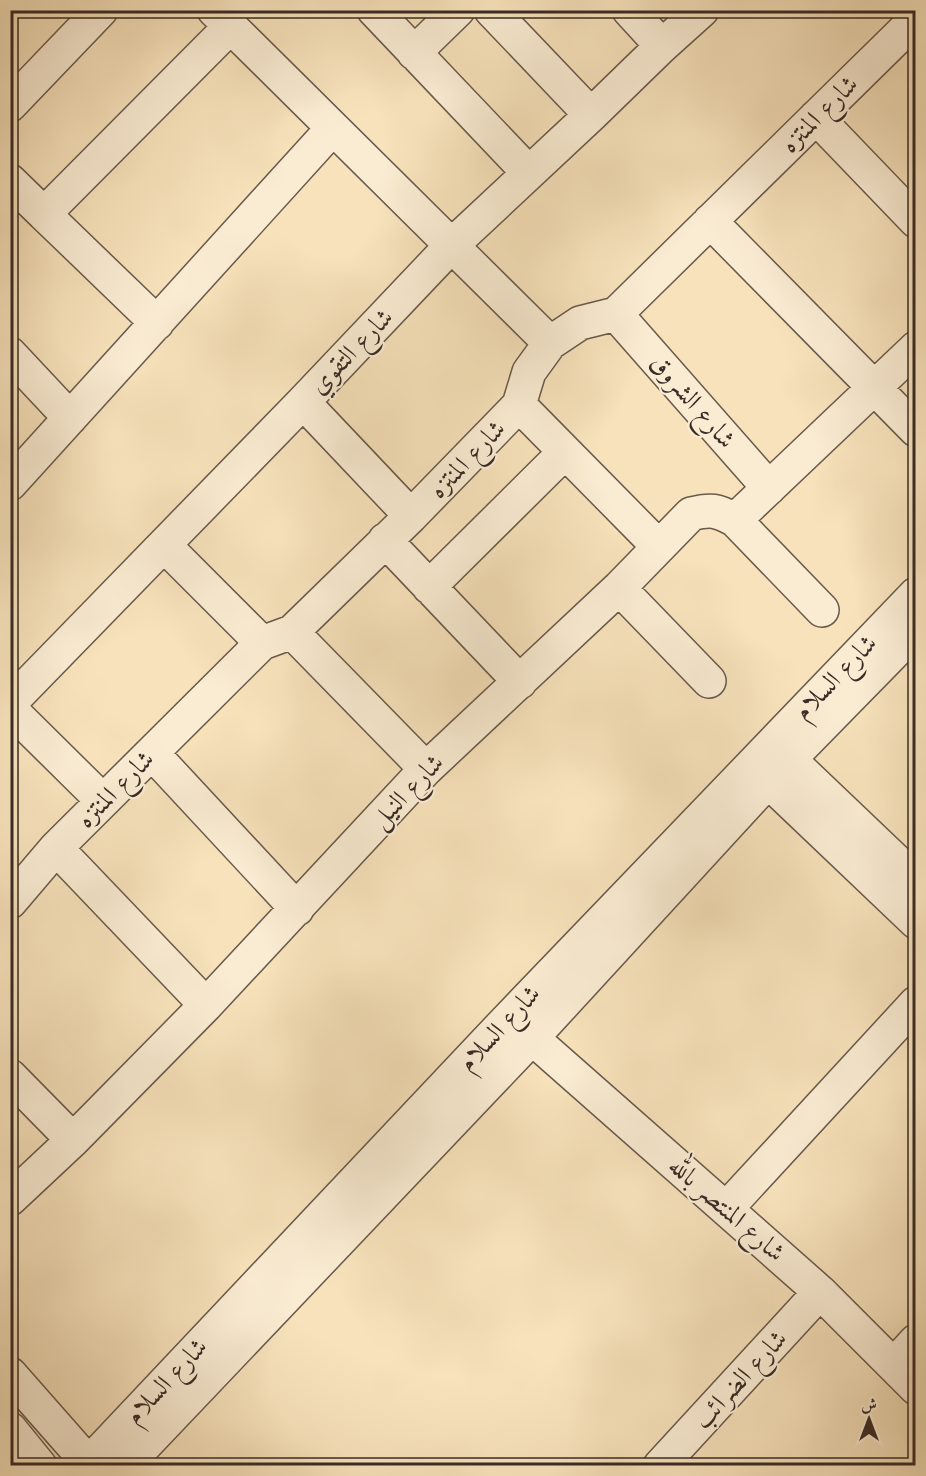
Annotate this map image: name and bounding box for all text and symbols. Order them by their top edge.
street label: شارع المنتزه [772,67,869,164]
street label: شارع التقوي [301,300,404,405]
street label: شارع الشروق [639,346,744,458]
street label: شارع المنتزه [421,412,516,509]
street label: شارع السلام [785,626,888,731]
street label: شارع المنتزه [68,742,165,839]
street label: شارع النيل [363,746,454,839]
street label: شارع السلام [450,977,552,1082]
street label: شارع المنتصر بالله [658,1146,795,1273]
street label: شارع الضرائب [685,1322,798,1439]
street label: شارع السلام [117,1330,219,1435]
north arrow [839,1389,899,1449]
text: ش [861,1394,877,1416]

